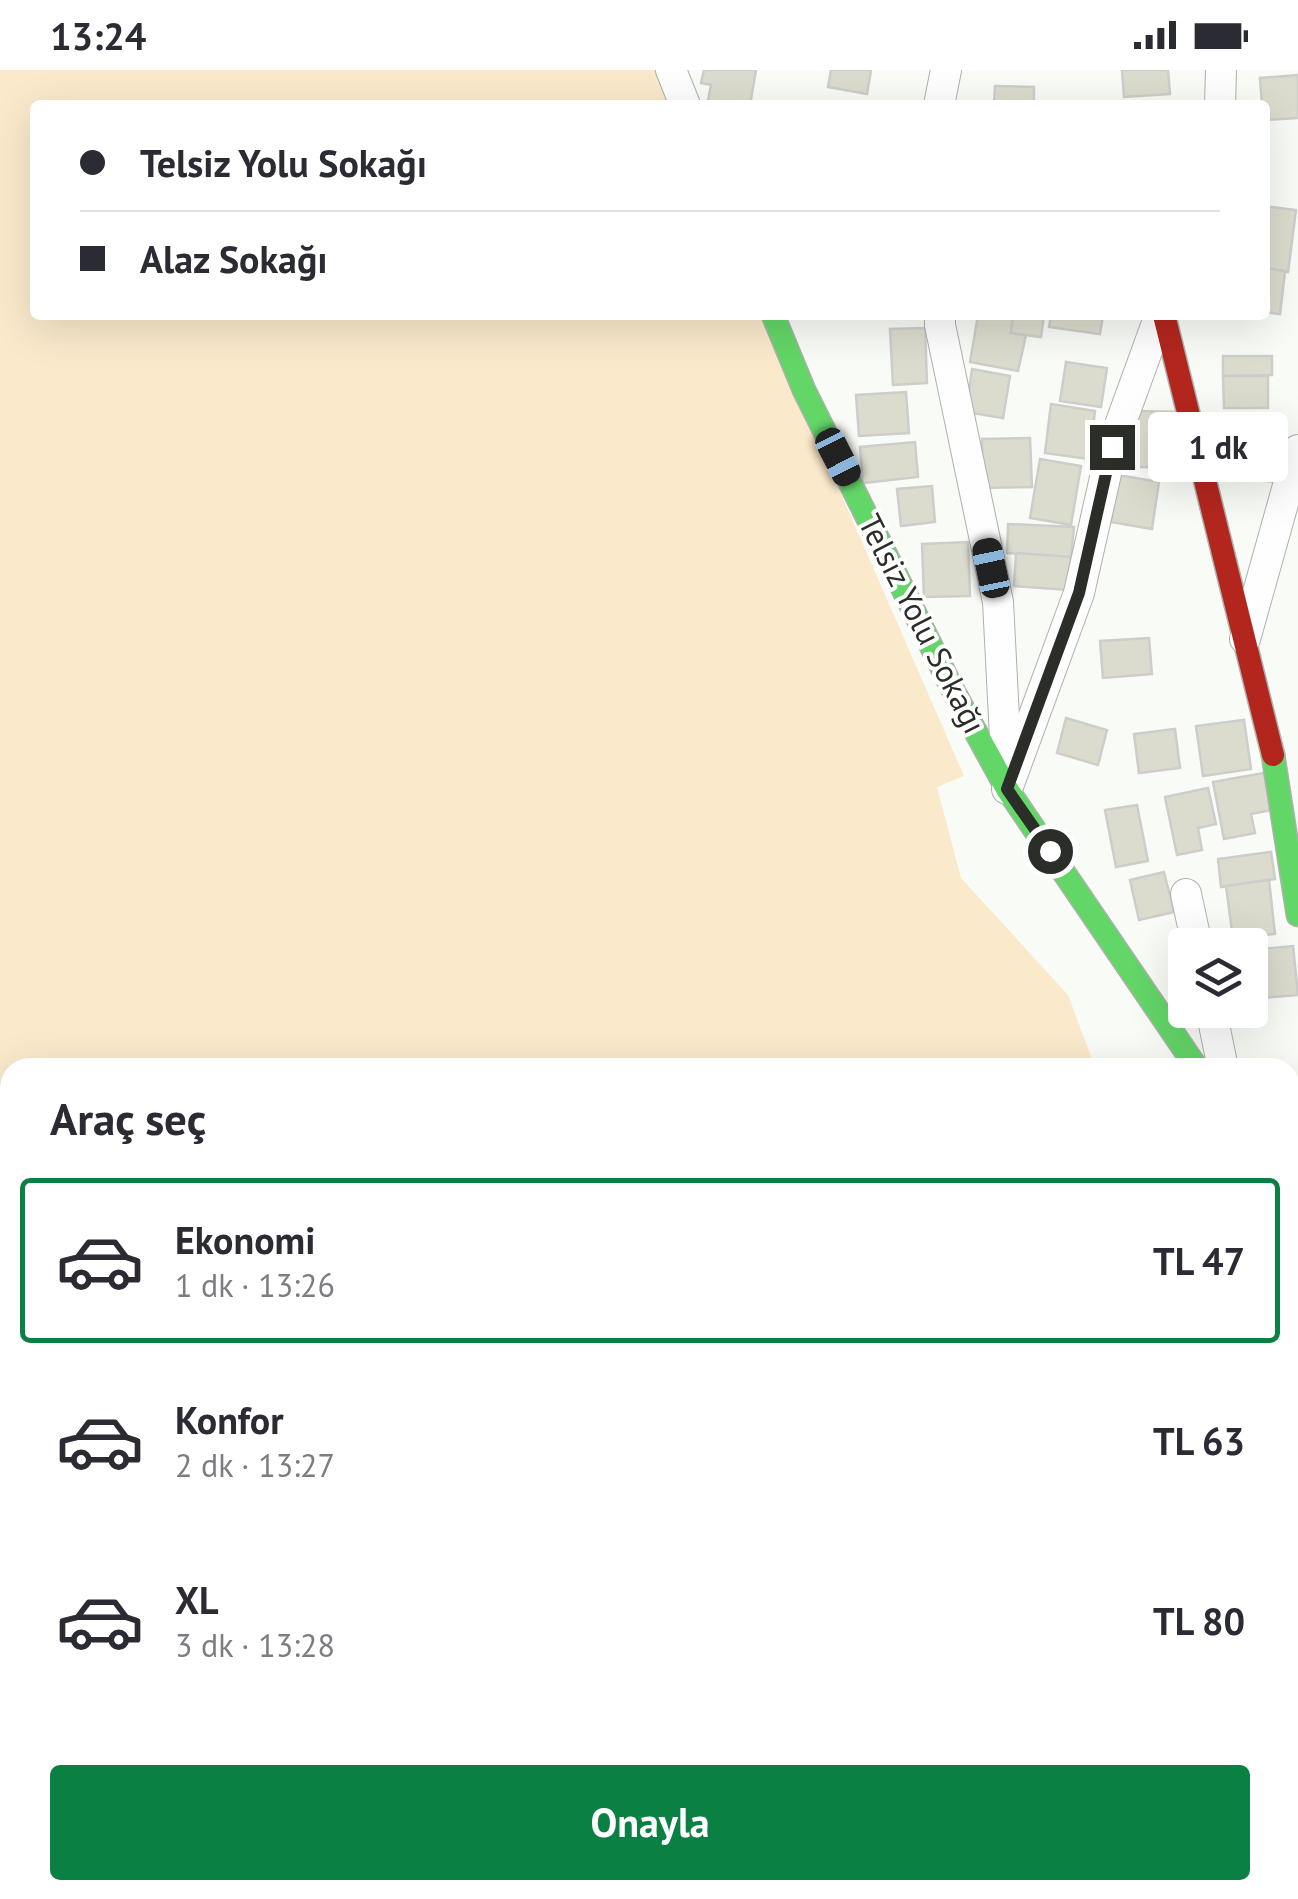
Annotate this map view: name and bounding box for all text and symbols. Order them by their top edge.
text: 13:24 [50,11,146,60]
text: Telsiz Yolu Sokağı [140,138,427,187]
text: Alaz Sokağı [140,234,328,283]
callout: 1 dk [1147,412,1287,482]
car [811,423,865,491]
route end [1090,425,1135,470]
text: 1 dk [1188,426,1248,468]
street label: Telsiz Yolu Sokağı [850,507,996,740]
car [970,536,1012,600]
route start [1028,829,1073,874]
map controls [1168,928,1268,1028]
button: layers [1168,928,1268,1028]
text: Araç seç [50,1089,206,1147]
text: Ekonomi [175,1215,315,1264]
icon: car [55,1216,145,1306]
text: TL 47 [1153,1236,1245,1285]
text: 1 dk · 13:26 [175,1264,335,1306]
text: Konfor [175,1395,284,1444]
icon: car [55,1396,145,1486]
text: TL 63 [1153,1416,1245,1465]
text: 2 dk · 13:27 [175,1444,335,1486]
text: XL [175,1575,219,1624]
icon: car [55,1576,145,1666]
text: TL 80 [1153,1596,1245,1645]
text: 3 dk · 13:28 [175,1624,335,1666]
button: Onayla [50,1765,1250,1880]

